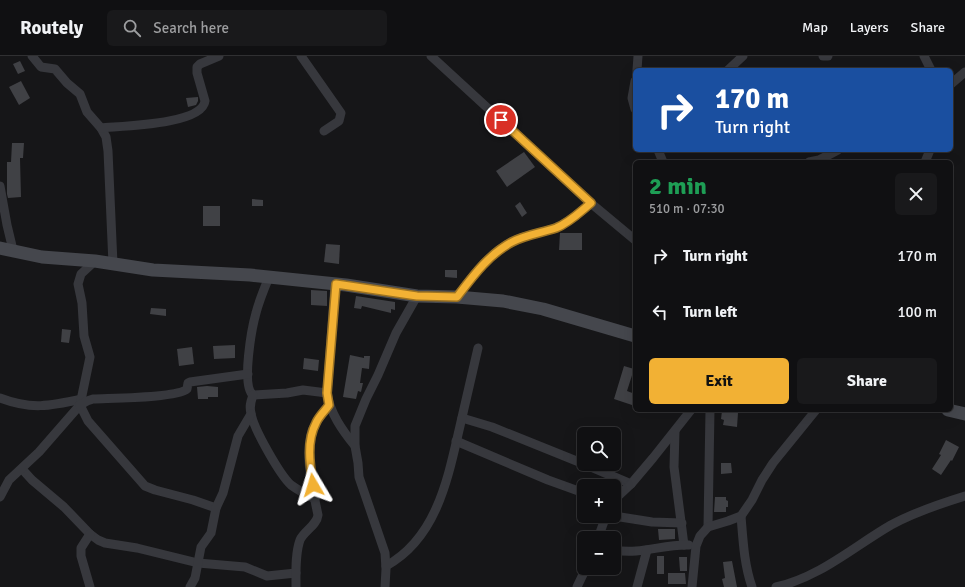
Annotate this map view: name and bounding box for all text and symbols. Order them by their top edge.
search box [107,10,387,46]
text: Routely [20,16,83,40]
icon: search [121,17,143,39]
text: Search here [153,19,229,37]
text: Map [802,19,828,36]
text: Layers [850,19,889,36]
text: Share [911,19,945,36]
text: 170 m [715,82,789,116]
icon: right [649,84,701,136]
pin [484,103,518,137]
icon: arrive [490,109,512,131]
text: Turn right [715,116,790,138]
text: 2 min [649,171,707,201]
button: close [895,173,937,215]
text: 510 m · 07:30 [649,201,725,217]
icon: right [649,245,671,267]
text: Turn right [683,247,748,265]
text: 170 m [897,247,937,265]
icon: left [649,301,671,323]
text: Turn left [683,303,737,321]
text: 100 m [897,303,937,321]
button: Exit [649,358,789,404]
button: Share [797,358,937,404]
map controls [577,427,621,575]
button: search [577,427,621,471]
position arrow [292,464,334,506]
button: + [577,479,621,523]
button: − [577,531,621,575]

